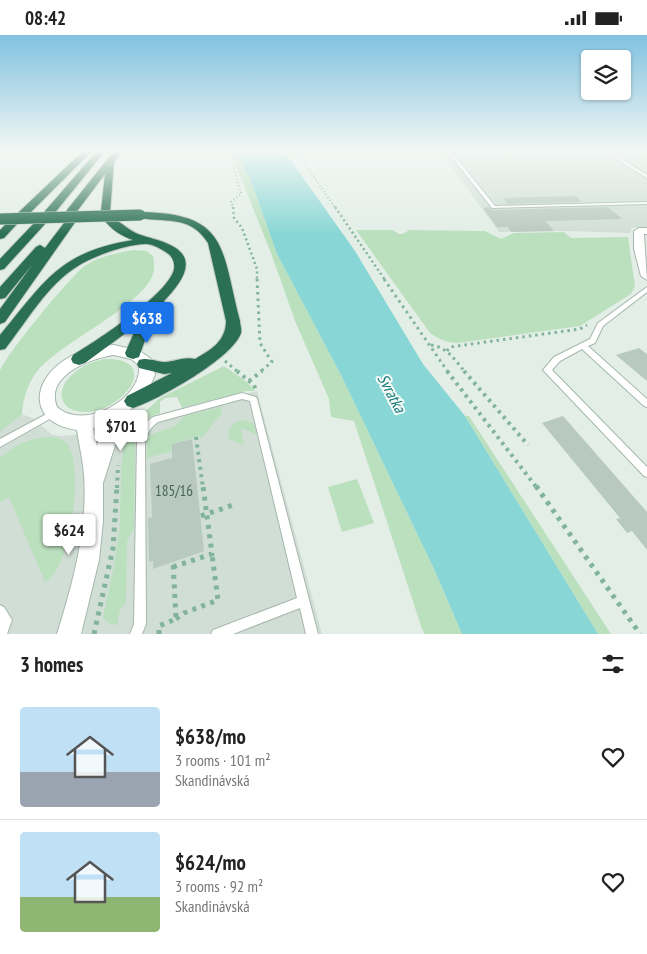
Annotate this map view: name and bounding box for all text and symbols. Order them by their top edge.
text: 08:42 [25,6,66,30]
map controls [581,50,631,100]
button: layers [581,50,631,100]
pin: $638 [117,301,177,344]
text: $638 [132,308,162,328]
water label: Svratka [374,370,411,417]
pin: $701 [91,409,151,452]
text: $701 [106,416,136,436]
house number: 185/16 [155,481,193,500]
pin: $624 [39,513,99,556]
text: $624 [54,520,84,540]
icon: filters [599,650,627,678]
text: 3 homes [20,651,83,678]
text: $638/mo [175,723,246,750]
icon: home [60,727,120,787]
icon: heart [599,743,627,771]
text: 3 rooms · 101 m² [175,750,271,770]
text: Skandinávská [175,770,250,790]
text: $624/mo [175,849,246,876]
icon: home [60,852,120,912]
icon: heart [599,868,627,896]
text: 3 rooms · 92 m² [175,876,263,896]
text: Skandinávská [175,896,250,916]

